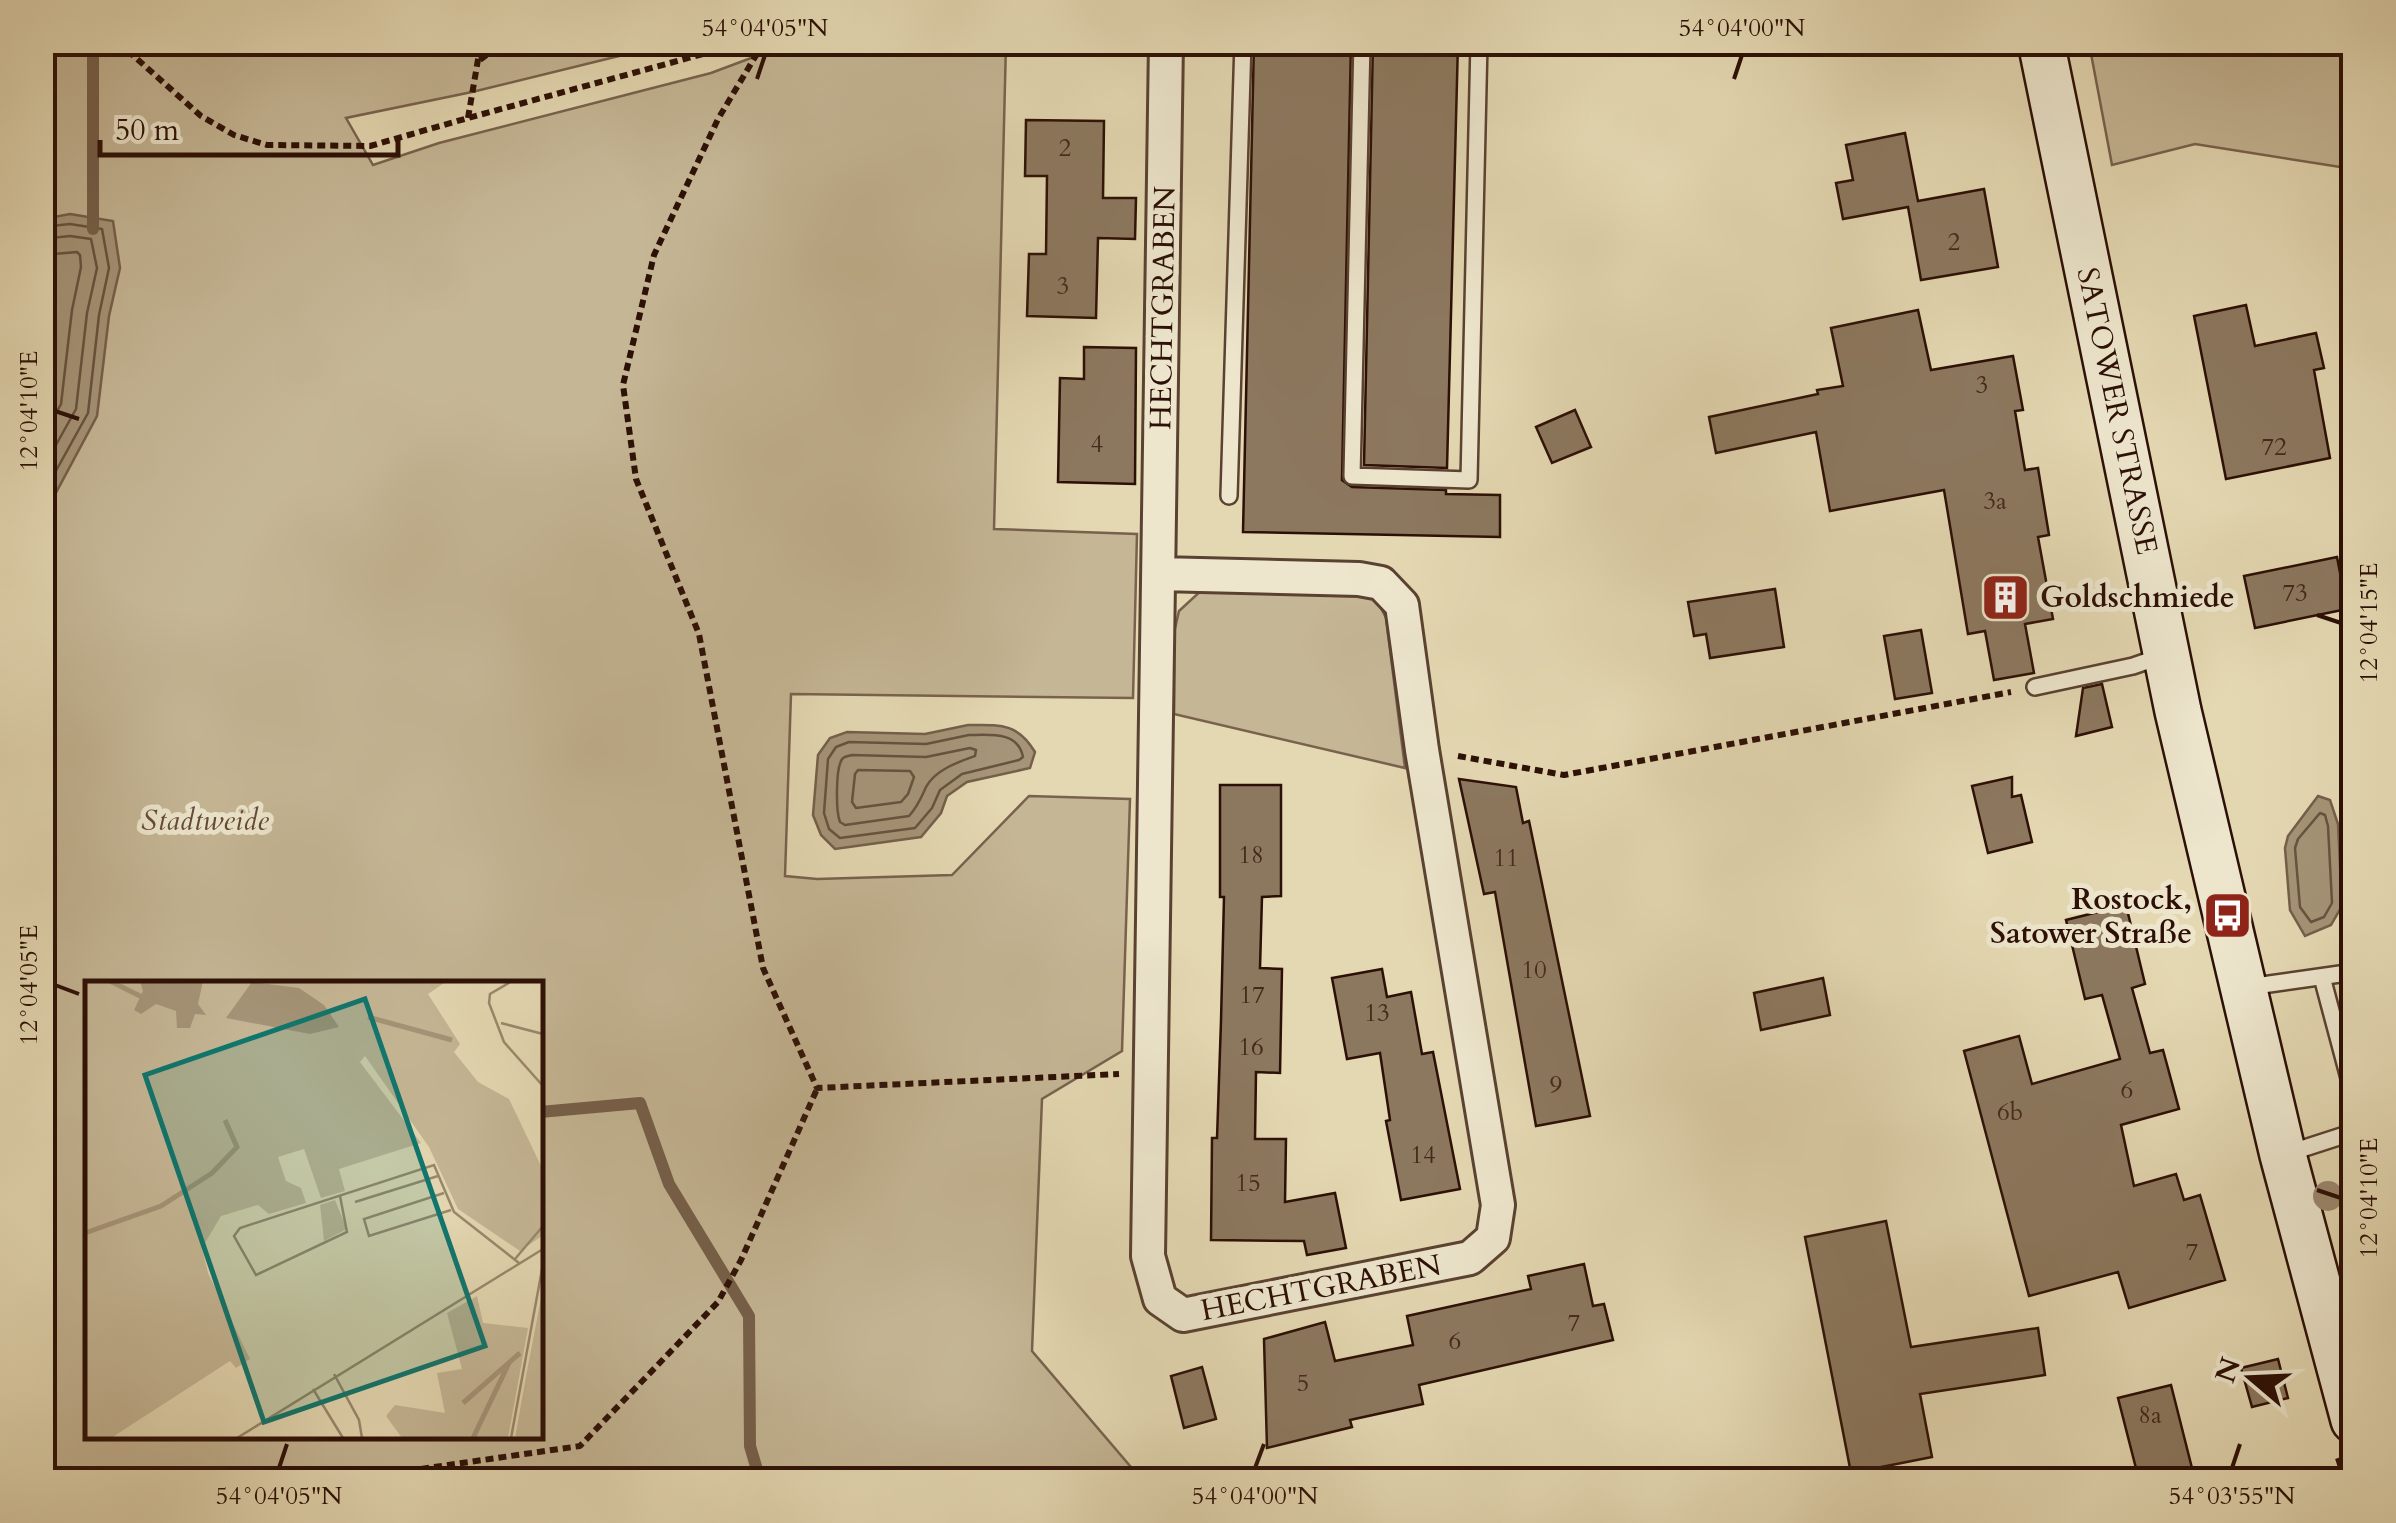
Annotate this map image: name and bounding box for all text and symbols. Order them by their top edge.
text: 54°04'05"N [702,11,828,45]
text: 54°04'00"N [1679,11,1805,45]
scale bar [100,95,398,157]
text: 50 m [115,110,180,151]
house number: 2 [1059,131,1071,165]
street label: HECHTGRABEN [1140,185,1186,430]
house number: 2 [1948,225,1960,259]
street label: SATOWER STRASSE [2067,264,2167,558]
house number: 3 [1057,269,1069,303]
text: 12°04'10"E [12,351,46,471]
house number: 3 [1976,368,1988,402]
house number: 4 [1091,427,1104,461]
house number: 72 [2261,430,2287,464]
house number: 3a [1983,484,2007,518]
text: 12°04'15"E [2352,563,2386,683]
building icon: Goldschmiede [1979,571,2031,623]
house number: 73 [2282,576,2308,610]
place label: Goldschmiede [2040,577,2235,618]
park label: Stadtweide [141,800,269,841]
house number: 18 [1238,838,1264,872]
house number: 11 [1493,841,1519,875]
place label: Rostock, Satower Straße [1990,879,2192,954]
bus stop icon: Rostock, Satower Straße [2201,890,2253,942]
text: 12°04'05"E [12,925,46,1045]
house number: 10 [1521,953,1547,987]
house number: 17 [1239,978,1265,1012]
inset map [85,981,542,1438]
house number: 13 [1364,996,1390,1030]
house number: 16 [1238,1030,1264,1064]
house number: 9 [1550,1068,1562,1102]
house number: 6 [2121,1073,2133,1107]
house number: 6b [1997,1095,2023,1129]
house number: 14 [1410,1138,1436,1172]
text: 12°04'10"E [2352,1138,2386,1258]
house number: 15 [1235,1166,1261,1200]
house number: 7 [2186,1235,2198,1269]
street label: HECHTGRABEN [1197,1245,1445,1331]
house number: 7 [1568,1306,1580,1340]
house number: 6 [1449,1324,1461,1358]
north arrow [2201,1328,2301,1428]
text: N [2206,1353,2250,1388]
house number: 5 [1297,1366,1309,1400]
house number: 8a [2138,1398,2162,1432]
text: 54°04'05"N [216,1479,342,1513]
text: 54°04'00"N [1192,1479,1318,1513]
text: 54°03'55"N [2169,1479,2295,1513]

